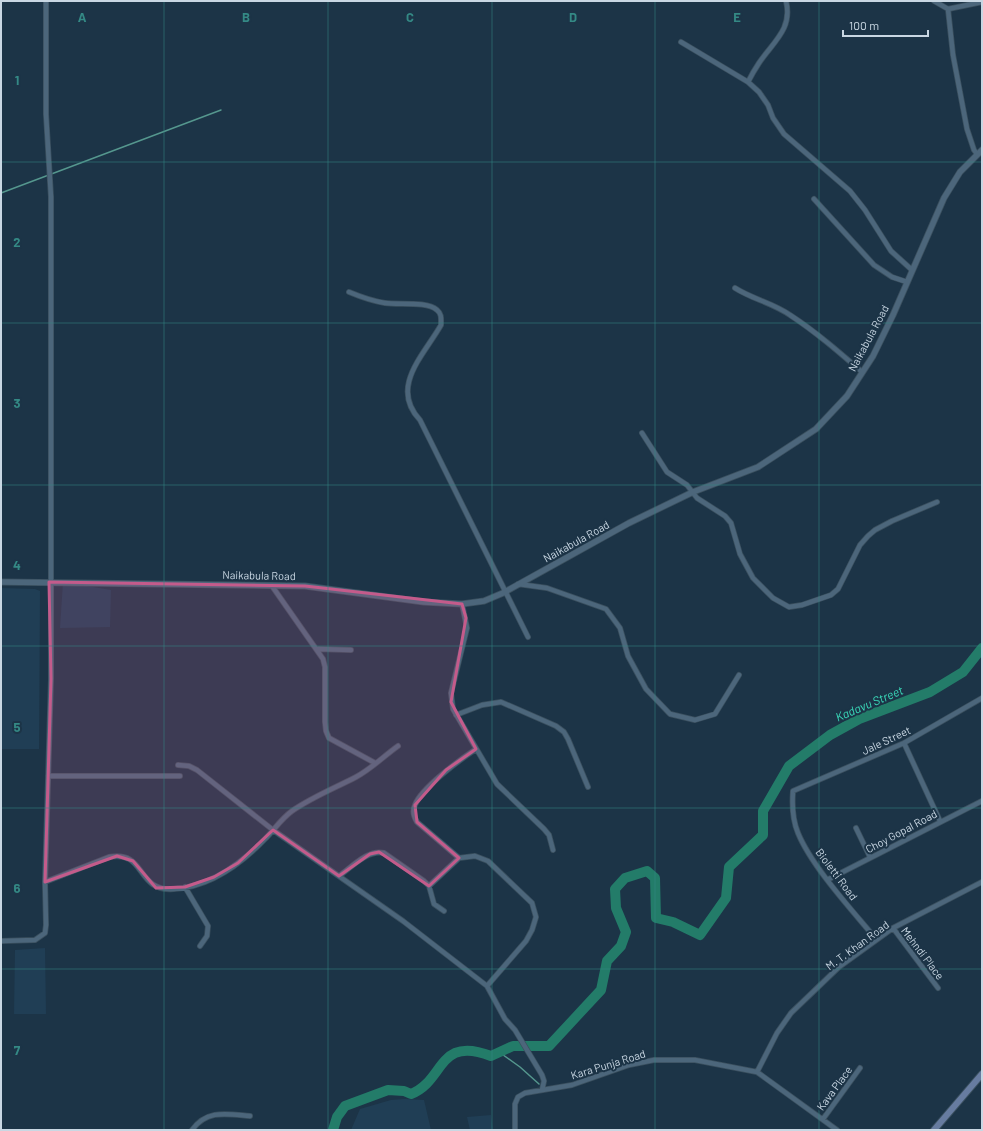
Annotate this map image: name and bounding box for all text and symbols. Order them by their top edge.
text: A [78,9,87,25]
text: B [242,9,250,25]
text: C [406,9,414,25]
text: D [569,9,577,25]
text: E [733,9,741,25]
scale bar [843,12,928,38]
text: 100 m [849,18,879,32]
text: 1 [15,72,19,88]
text: 2 [13,234,21,250]
street label: Naikabula Road [845,303,891,373]
text: 3 [13,395,21,411]
street label: Naikabula Road [541,518,611,564]
text: 4 [13,557,21,573]
street label: Naikabula Road [222,568,296,582]
water label: Kadavu Street [833,682,906,723]
text: 5 [13,719,21,735]
street label: Jale Street [859,723,913,757]
street label: Choy Gopal Road [863,807,939,855]
street label: Bioletti Road [813,846,861,902]
text: 6 [14,880,21,896]
street label: M. T. Khan Road [823,918,891,972]
street label: Mehndi Place [899,924,947,982]
text: 7 [14,1042,21,1058]
street label: Kara Punja Road [569,1046,647,1082]
street label: Kava Place [814,1063,854,1113]

